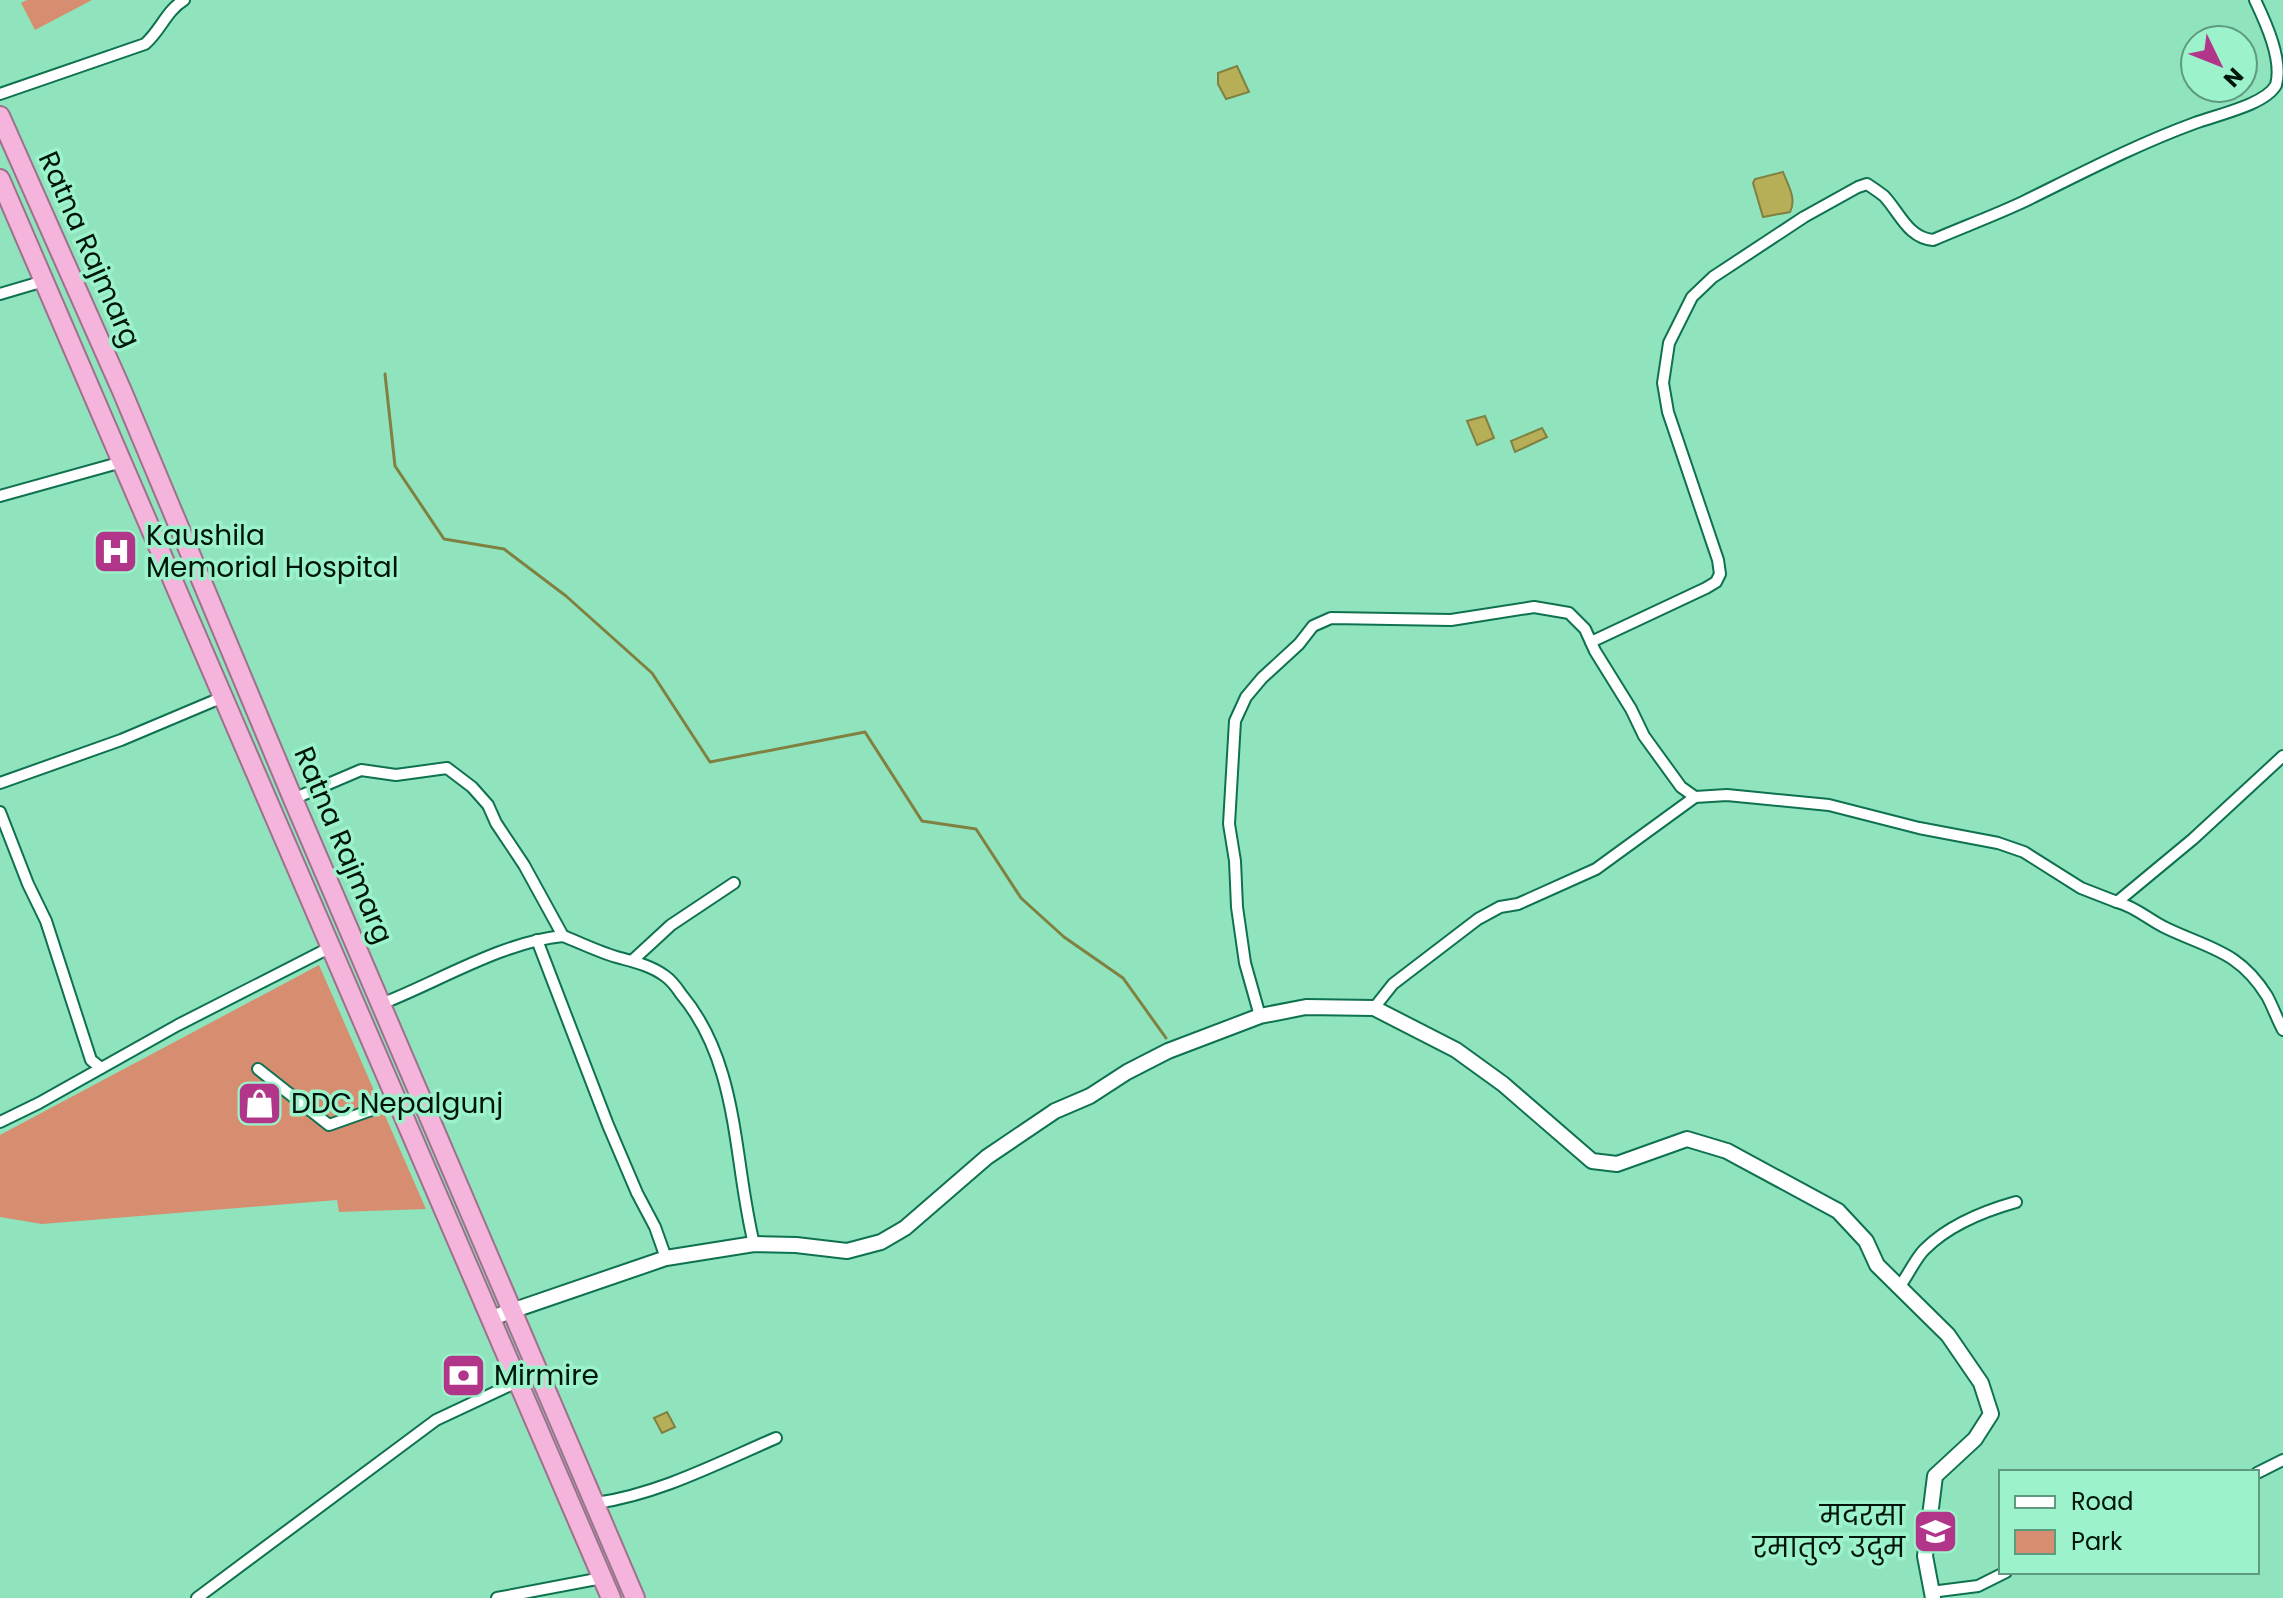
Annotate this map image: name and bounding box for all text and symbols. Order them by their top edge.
north arrow [2179,24,2259,104]
text: N [2216,61,2250,94]
street label: Ratna Rajmarg [29,145,150,353]
place label: Kaushila Memorial Hospital [146,516,399,587]
hospital icon: Kaushila Memorial Hospital [91,527,139,575]
street label: Ratna Rajmarg [284,741,403,950]
shop icon: DDC Nepalgunj [236,1079,284,1127]
place label: DDC Nepalgunj [291,1084,503,1123]
bank icon: Mirmire [439,1351,487,1399]
place label: Mirmire [494,1356,599,1395]
legend [1999,1470,2259,1574]
text: Road [2071,1485,2133,1518]
place label: मदरसा रमातुल उदुम [1751,1496,1906,1567]
school or university icon: मदरसा रमातुल उदुम [1912,1507,1960,1555]
text: Park [2071,1525,2123,1558]

